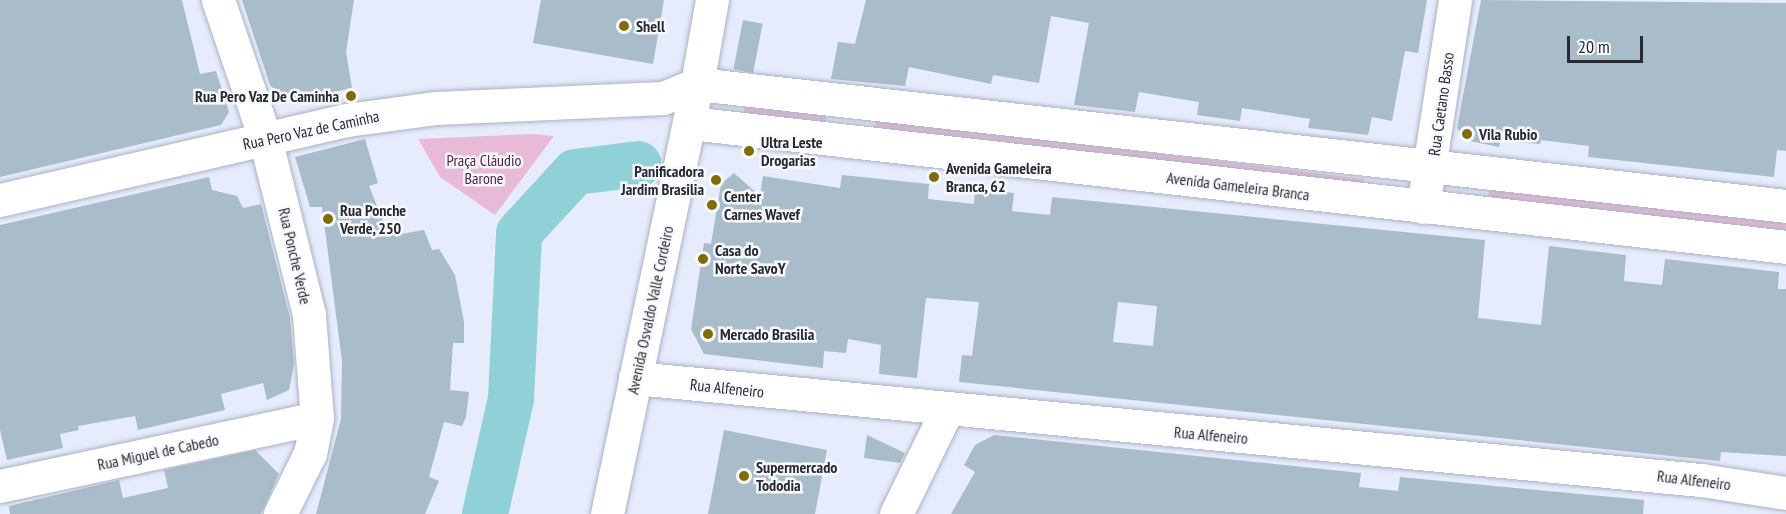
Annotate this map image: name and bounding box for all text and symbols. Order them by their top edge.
place label: Shell [636,16,665,36]
marker: Shell [617,19,631,33]
scale bar [1570,24,1646,62]
text: 20 m [1578,35,1610,58]
street label: Rua Caetano Basso [1424,51,1458,157]
place label: Rua Pero Vaz De Caminha [194,86,339,106]
marker: Rua Pero Vaz De Caminha [344,89,358,103]
street label: Rua Pero Vaz de Caminha [241,106,381,154]
place label: Vila Rubio [1479,124,1537,144]
marker: Vila Rubio [1460,127,1474,141]
place label: Ultra Leste Drogarias [761,132,823,170]
marker: Ultra Leste Drogarias [742,144,756,158]
park label: Praça Cláudio Barone [447,150,521,188]
place label: Avenida Gameleira Branca, 62 [946,158,1052,196]
place label: Panificadora Jardim Brasilia [621,161,704,199]
street label: Avenida Gameleira Branca [1165,168,1311,204]
marker: Avenida Gameleira Branca, 62 [927,170,941,184]
marker: Panificadora Jardim Brasilia [709,173,723,187]
place label: Center Carnes Wavef [724,186,800,224]
marker: Center Carnes Wavef [705,198,719,212]
place label: Rua Ponche Verde, 250 [340,200,406,238]
street label: Rua Ponche Verde [275,206,315,306]
marker: Rua Ponche Verde, 250 [321,212,335,226]
street label: Avenida Osvaldo Valle Cordeiro [623,224,677,396]
place label: Casa do Norte SavoY [715,240,786,278]
marker: Casa do Norte SavoY [696,252,710,266]
place label: Mercado Brasilia [720,324,814,344]
marker: Mercado Brasilia [701,327,715,341]
street label: Rua Alfeneiro [689,375,765,401]
street label: Rua Alfeneiro [1173,422,1249,448]
street label: Rua Miguel de Cabedo [96,430,220,474]
place label: Supermercado Tododia [756,457,837,495]
street label: Rua Alfeneiro [1656,466,1732,494]
marker: Supermercado Tododia [737,469,751,483]

